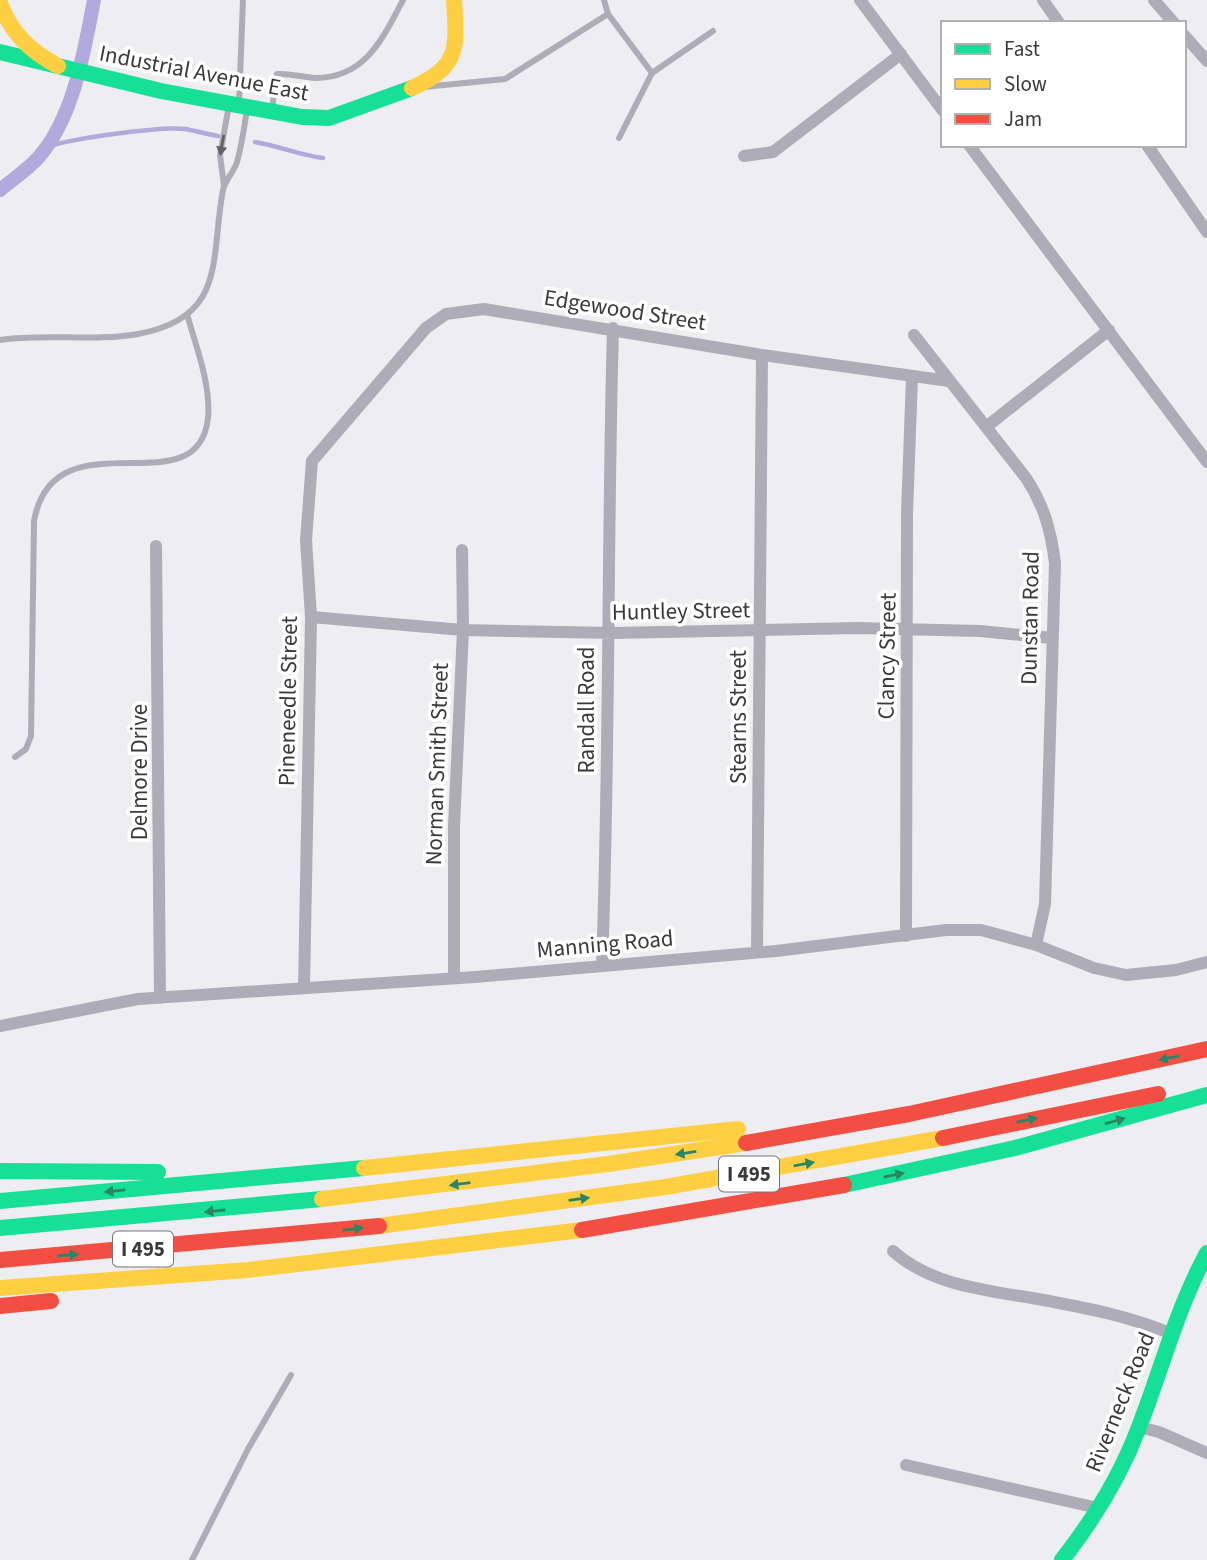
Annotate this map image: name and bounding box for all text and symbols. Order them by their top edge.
legend [941,21,1186,147]
text: Fast [1004,34,1040,64]
street label: Industrial Avenue East [96,37,312,110]
text: Slow [1004,69,1047,99]
text: Jam [1004,104,1042,134]
one-way arrow [216,134,227,156]
street label: Edgewood Street [542,281,709,339]
street label: Dunstan Road [1012,551,1048,685]
street label: Clancy Street [869,592,905,720]
street label: Huntley Street [612,593,751,629]
street label: Pineneedle Street [270,615,306,786]
street label: Randall Road [570,646,603,774]
street label: Stearns Street [722,650,755,784]
street label: Norman Smith Street [417,662,457,866]
street label: Delmore Drive [123,704,156,840]
street label: Manning Road [535,922,675,966]
one-way arrow [1158,1053,1180,1064]
one-way arrow [1016,1115,1038,1126]
one-way arrow [1105,1115,1127,1126]
one-way arrow [675,1148,697,1159]
road number: I 495 [719,1156,779,1192]
one-way arrow [793,1158,815,1169]
one-way arrow [883,1169,905,1180]
one-way arrow [449,1179,471,1190]
one-way arrow [104,1186,126,1197]
one-way arrow [568,1193,590,1204]
one-way arrow [204,1206,226,1217]
one-way arrow [343,1223,365,1234]
road number: I 495 [113,1232,173,1266]
one-way arrow [57,1249,79,1260]
street label: Riverneck Road [1077,1327,1163,1477]

